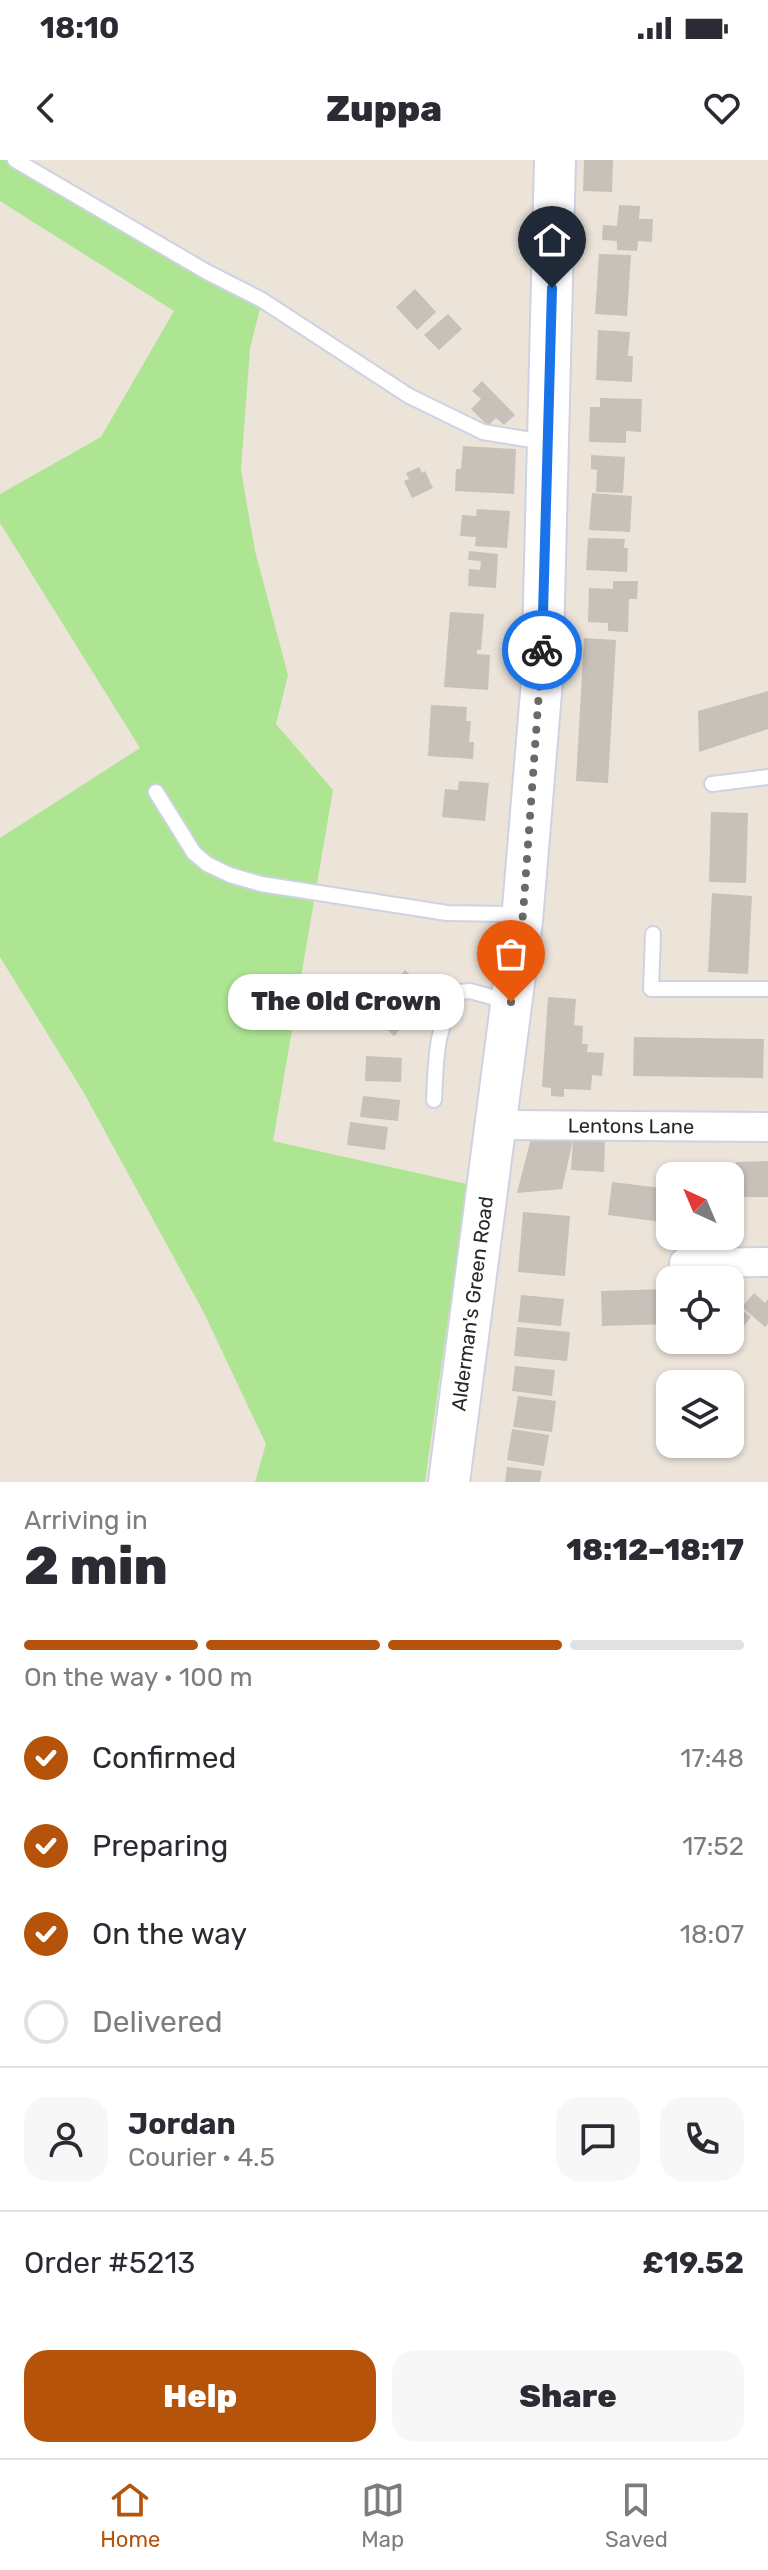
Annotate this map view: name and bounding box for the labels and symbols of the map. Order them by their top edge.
pin [518,206,586,288]
courier [502,610,582,690]
pin [477,920,545,1002]
callout: The Old Crown [227,974,463,1030]
street label: Lentons Lane [568,1114,694,1138]
north arrow [656,1162,744,1250]
street label: Alderman's Green Road [446,1195,498,1412]

